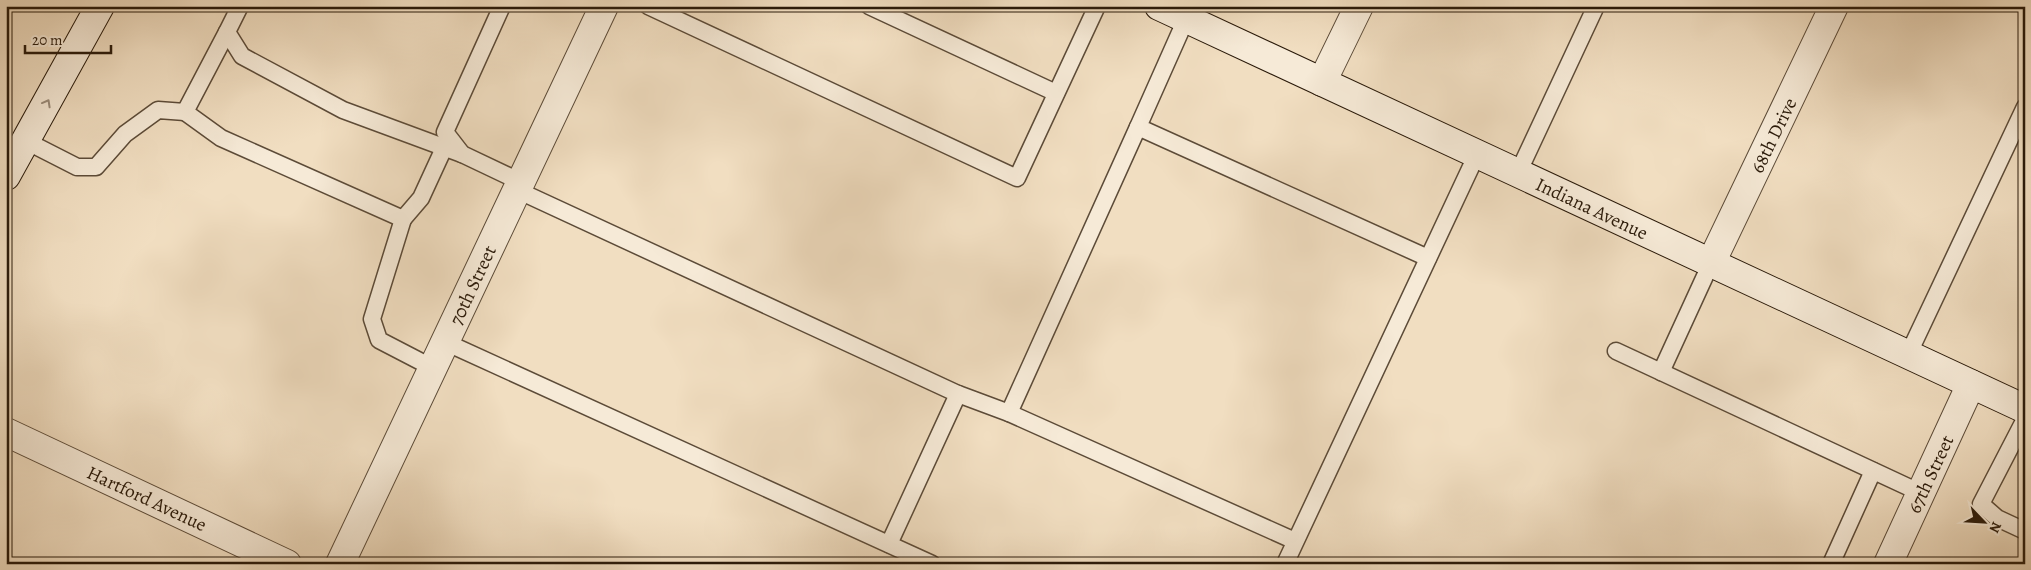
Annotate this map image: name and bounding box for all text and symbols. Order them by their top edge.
scale bar [25,22,111,54]
text: 20 m [32,30,63,50]
street label: 68th Drive [1744,93,1803,177]
one-way arrow [40,99,50,108]
street label: Indiana Avenue [1531,172,1652,246]
street label: 70th Street [443,241,503,329]
street label: 67th Street [1901,431,1960,518]
street label: Hartford Avenue [82,460,211,538]
north arrow [1958,498,2008,548]
text: N [1985,519,2006,536]

